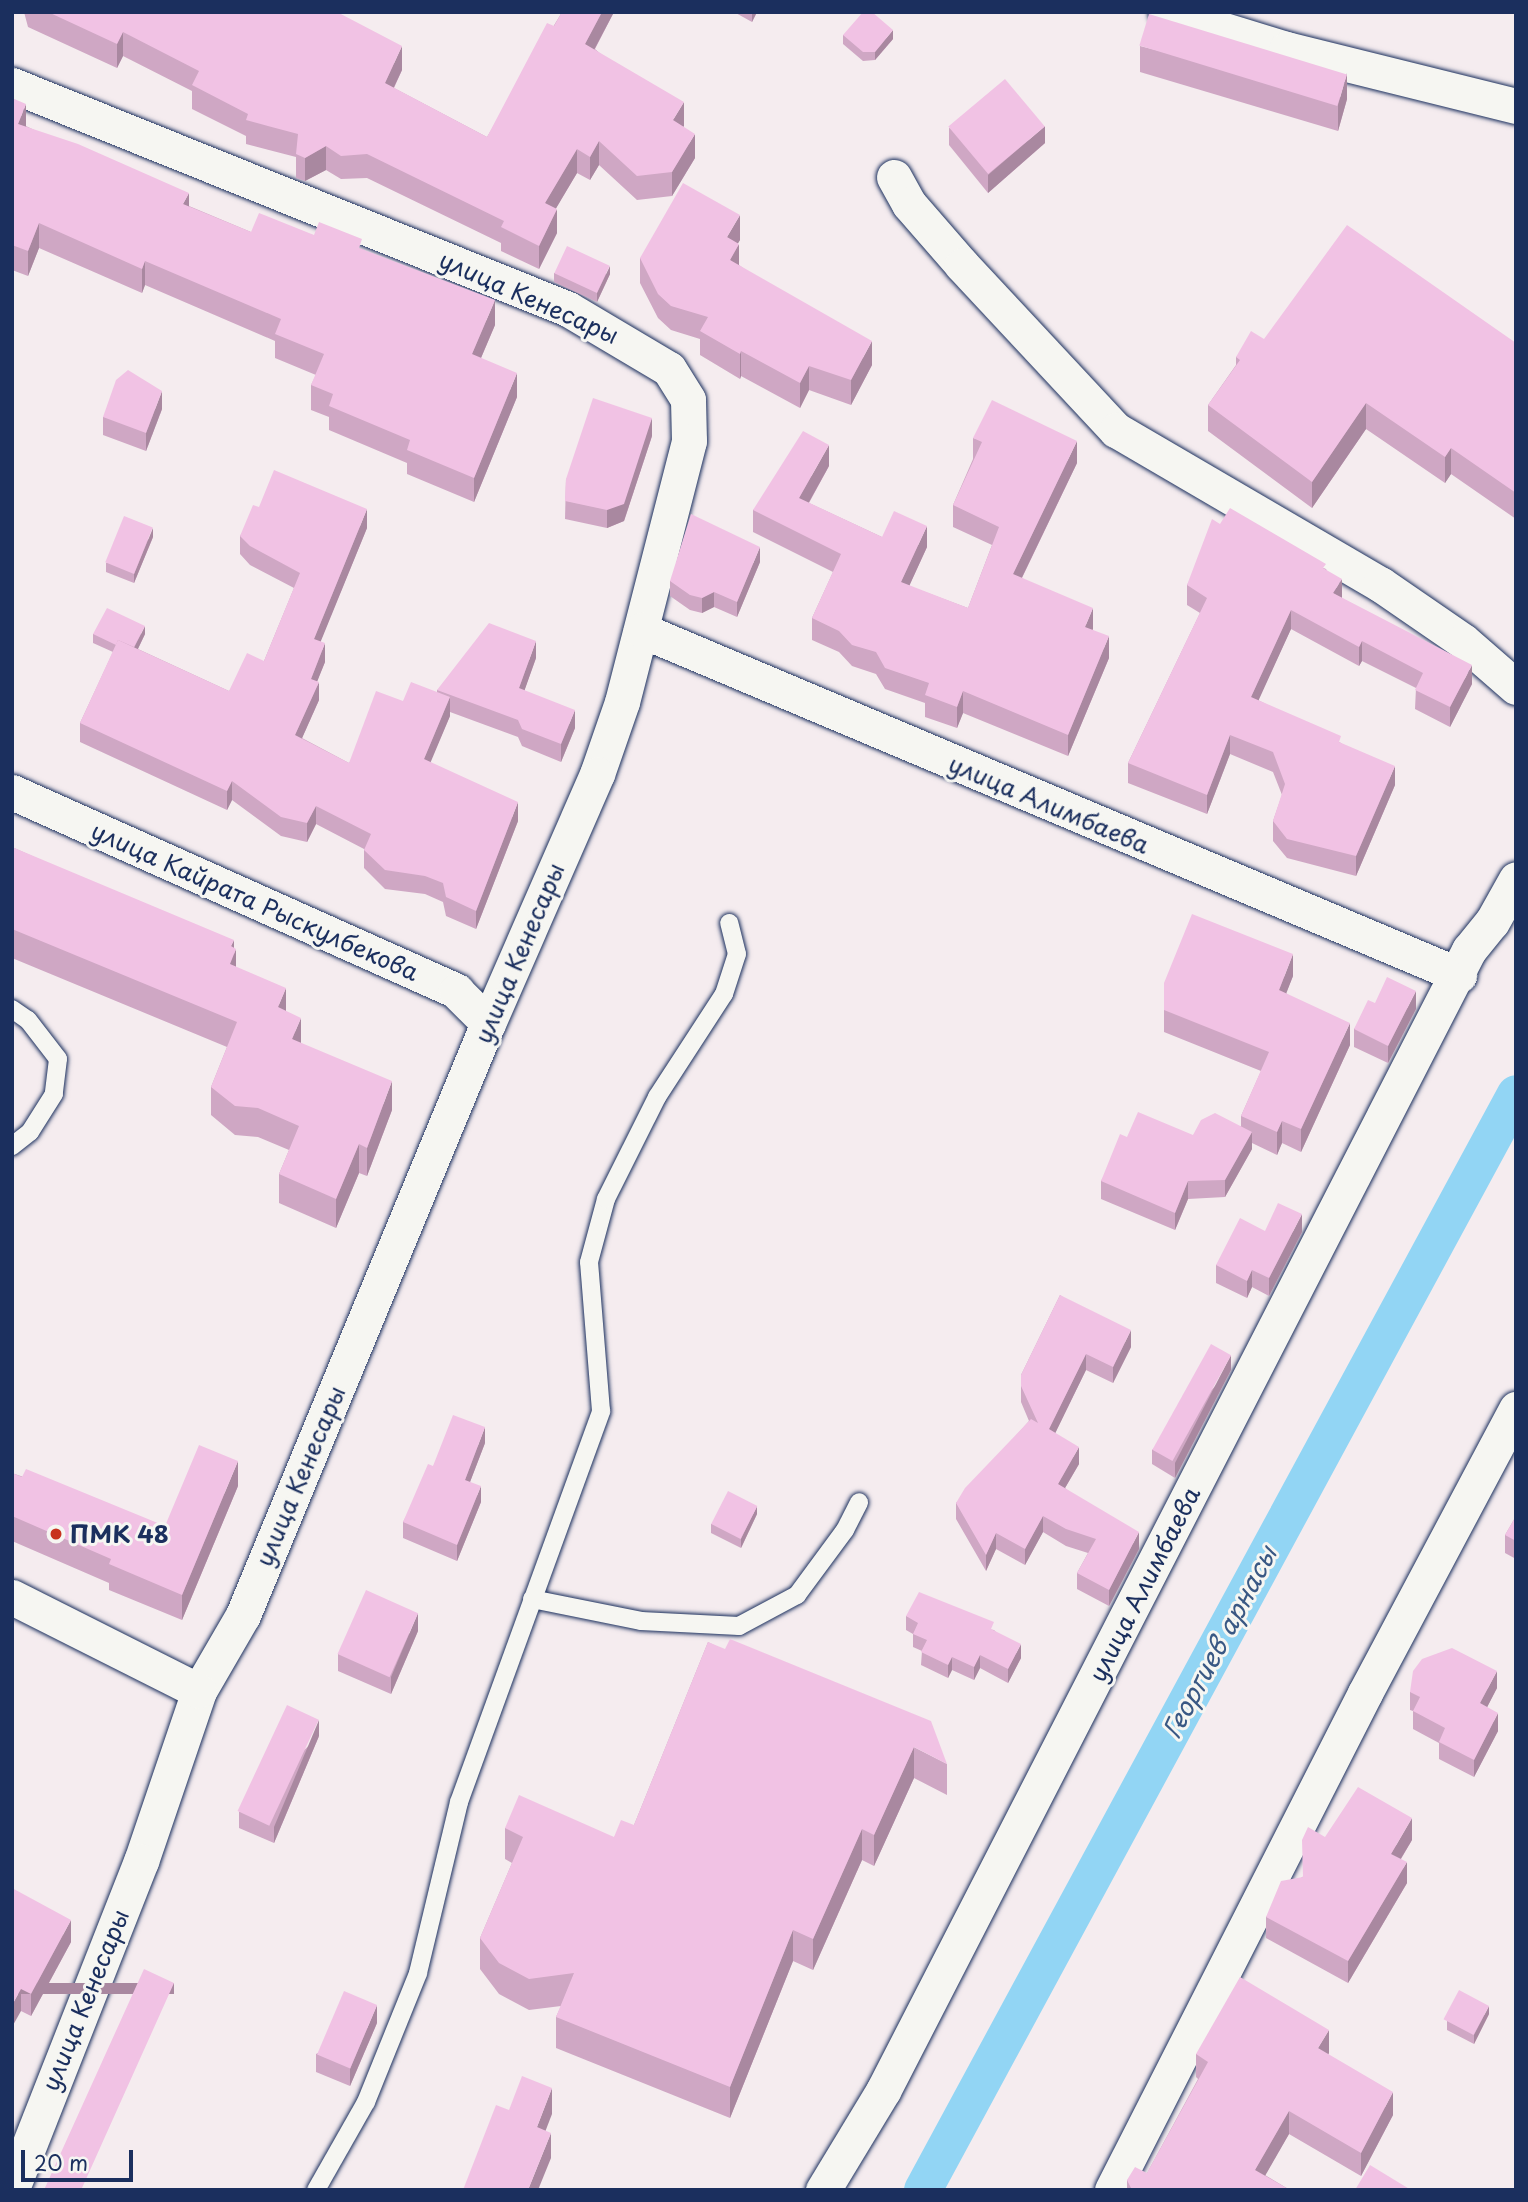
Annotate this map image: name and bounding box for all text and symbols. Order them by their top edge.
street label: улица Кенесары [434,244,624,350]
street label: улица Алимбаева [944,748,1154,860]
street label: улица Кайрата Рыскулбекова [86,815,424,987]
street label: улица Кенесары [468,858,570,1048]
street label: улица Кенесары [249,1381,351,1571]
street label: улица Алимбаева [1082,1481,1206,1687]
place label: ПМК 48 [70,1520,168,1548]
marker: ПМК 48 [48,1526,64,1542]
water label: Георгиев арнасы [1155,1540,1283,1744]
street label: улица Кенесары [35,1905,135,2095]
scale bar [24,2136,136,2180]
text: 20 m [34,2146,88,2178]

